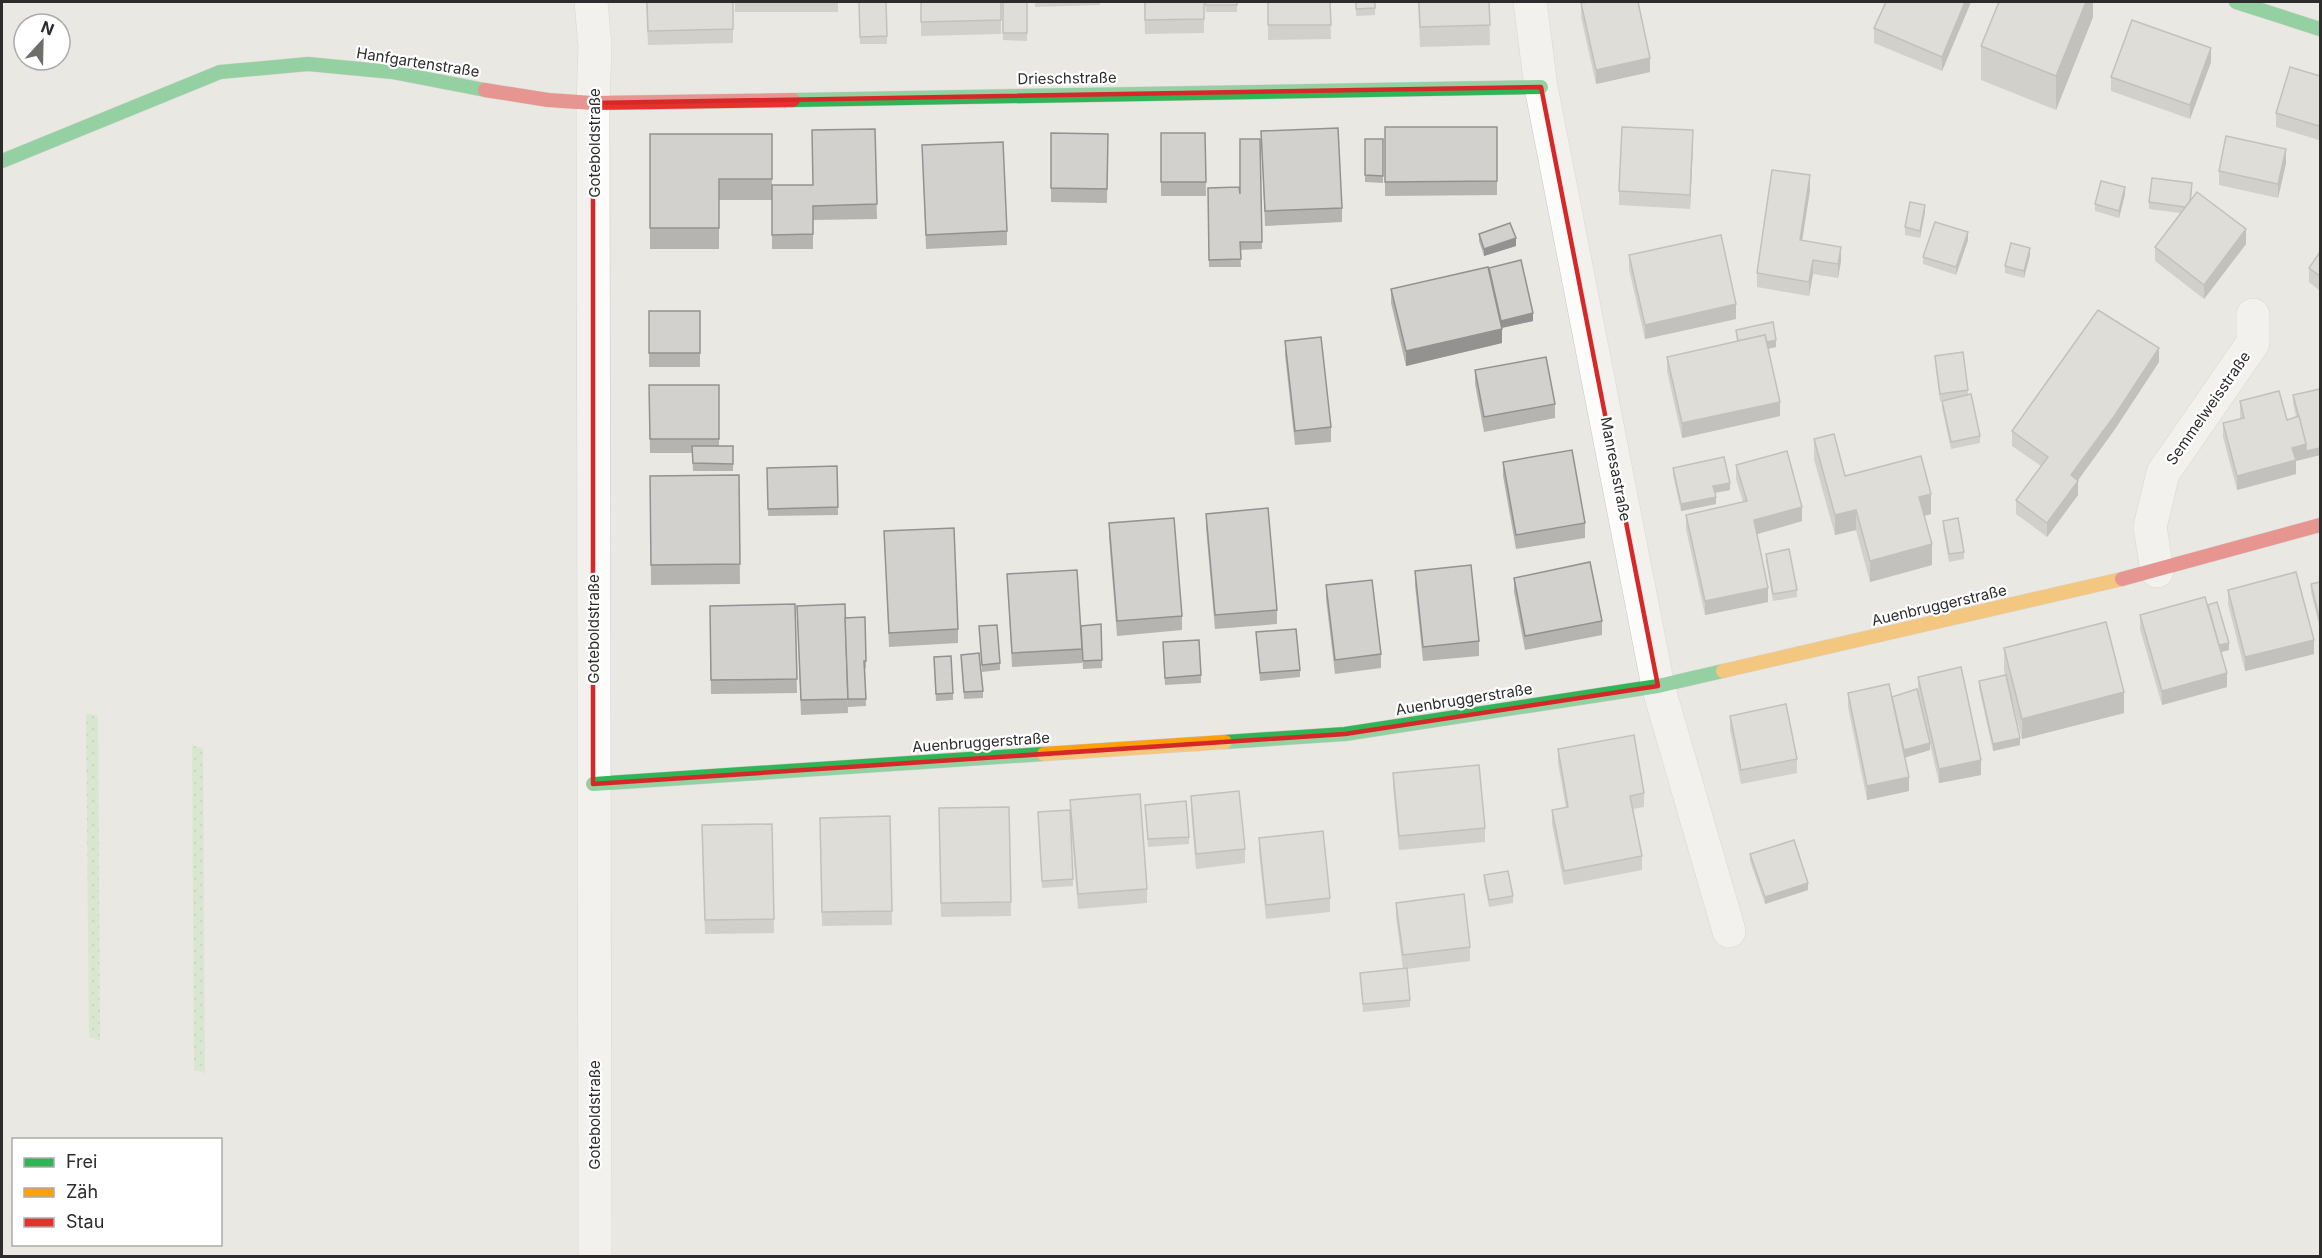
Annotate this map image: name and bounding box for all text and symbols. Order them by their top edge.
north arrow [12,12,72,72]
text: N [38,17,57,40]
street label: Hanfgartenstraße [355,43,481,81]
street label: Drieschstraße [1017,68,1117,88]
street label: Goteboldstraße [585,88,604,198]
street label: Semmelweisstraße [2162,348,2254,468]
street label: Manresastraße [1597,415,1635,523]
street label: Goteboldstraße [584,574,603,684]
street label: Auenbruggerstraße [1870,580,2008,630]
street label: Auenbruggerstraße [1394,679,1534,719]
street label: Auenbruggerstraße [911,728,1051,756]
street label: Goteboldstraße [585,1060,604,1170]
legend [12,1138,222,1246]
text: Frei [66,1151,97,1172]
text: Zäh [66,1181,98,1202]
text: Stau [66,1211,104,1232]

